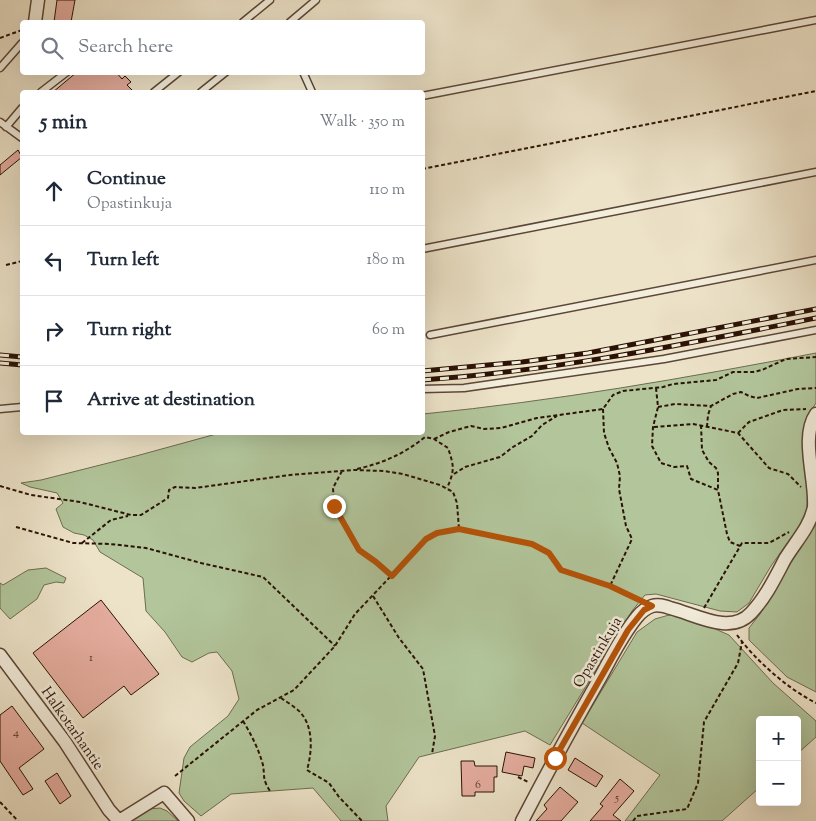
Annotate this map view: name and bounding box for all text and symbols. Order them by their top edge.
search box [20,20,425,75]
icon: search [38,34,66,62]
text: Search here [78,34,173,61]
text: 5 min [40,108,87,138]
text: Walk · 350 m [320,111,405,134]
text: Continue [87,166,166,193]
icon: ahead [40,177,68,205]
text: 110 m [369,179,405,202]
text: Opastinkuja [87,193,172,216]
icon: left [40,247,68,275]
text: Turn left [87,247,159,274]
text: 180 m [366,249,405,272]
icon: right [40,317,68,345]
text: Turn right [87,317,171,344]
text: 60 m [372,319,405,342]
icon: arrive [40,387,68,415]
text: Arrive at destination [87,387,255,414]
route end [323,495,346,518]
street label: Opastinkuja [569,613,628,692]
house number: 1 [89,649,93,667]
street label: Halkotarhantie [35,683,108,775]
map controls [756,716,801,806]
button: + [756,716,801,761]
house number: 4 [13,724,19,742]
route start [544,747,567,770]
button: − [756,761,801,806]
house number: 6 [475,776,481,794]
house number: 5 [614,789,619,807]

